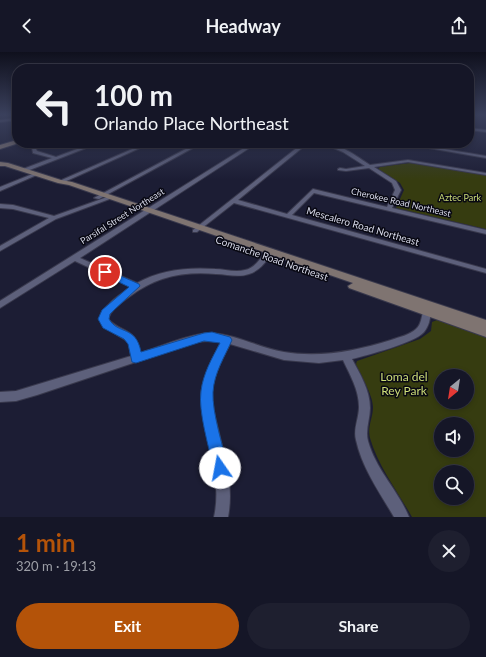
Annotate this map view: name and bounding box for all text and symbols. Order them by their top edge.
icon: back [16,15,38,37]
text: Headway [205,15,281,37]
icon: share [448,15,470,37]
text: 100 m [94,78,173,112]
icon: left [28,80,80,132]
text: Orlando Place Northeast [94,112,289,134]
street label: Parsifal Street Northeast [78,185,167,246]
street label: Cherokee Road Northeast [350,185,453,219]
park label: Aztec Park [439,192,482,203]
street label: Mescalero Road Northeast [305,204,421,248]
street label: Comanche Road Northeast [214,233,330,283]
pin [88,255,122,289]
icon: arrive [94,261,116,283]
park label: Loma del Rey Park [380,369,428,398]
north arrow [434,369,474,409]
map controls [434,369,474,505]
button: sound [434,417,474,457]
position arrow [199,447,241,489]
button: search [434,465,474,505]
text: 1 min [16,528,76,557]
button: close [428,530,470,572]
text: 320 m · 19:13 [16,558,96,574]
button: Exit [16,603,239,649]
button: Share [247,603,470,649]

